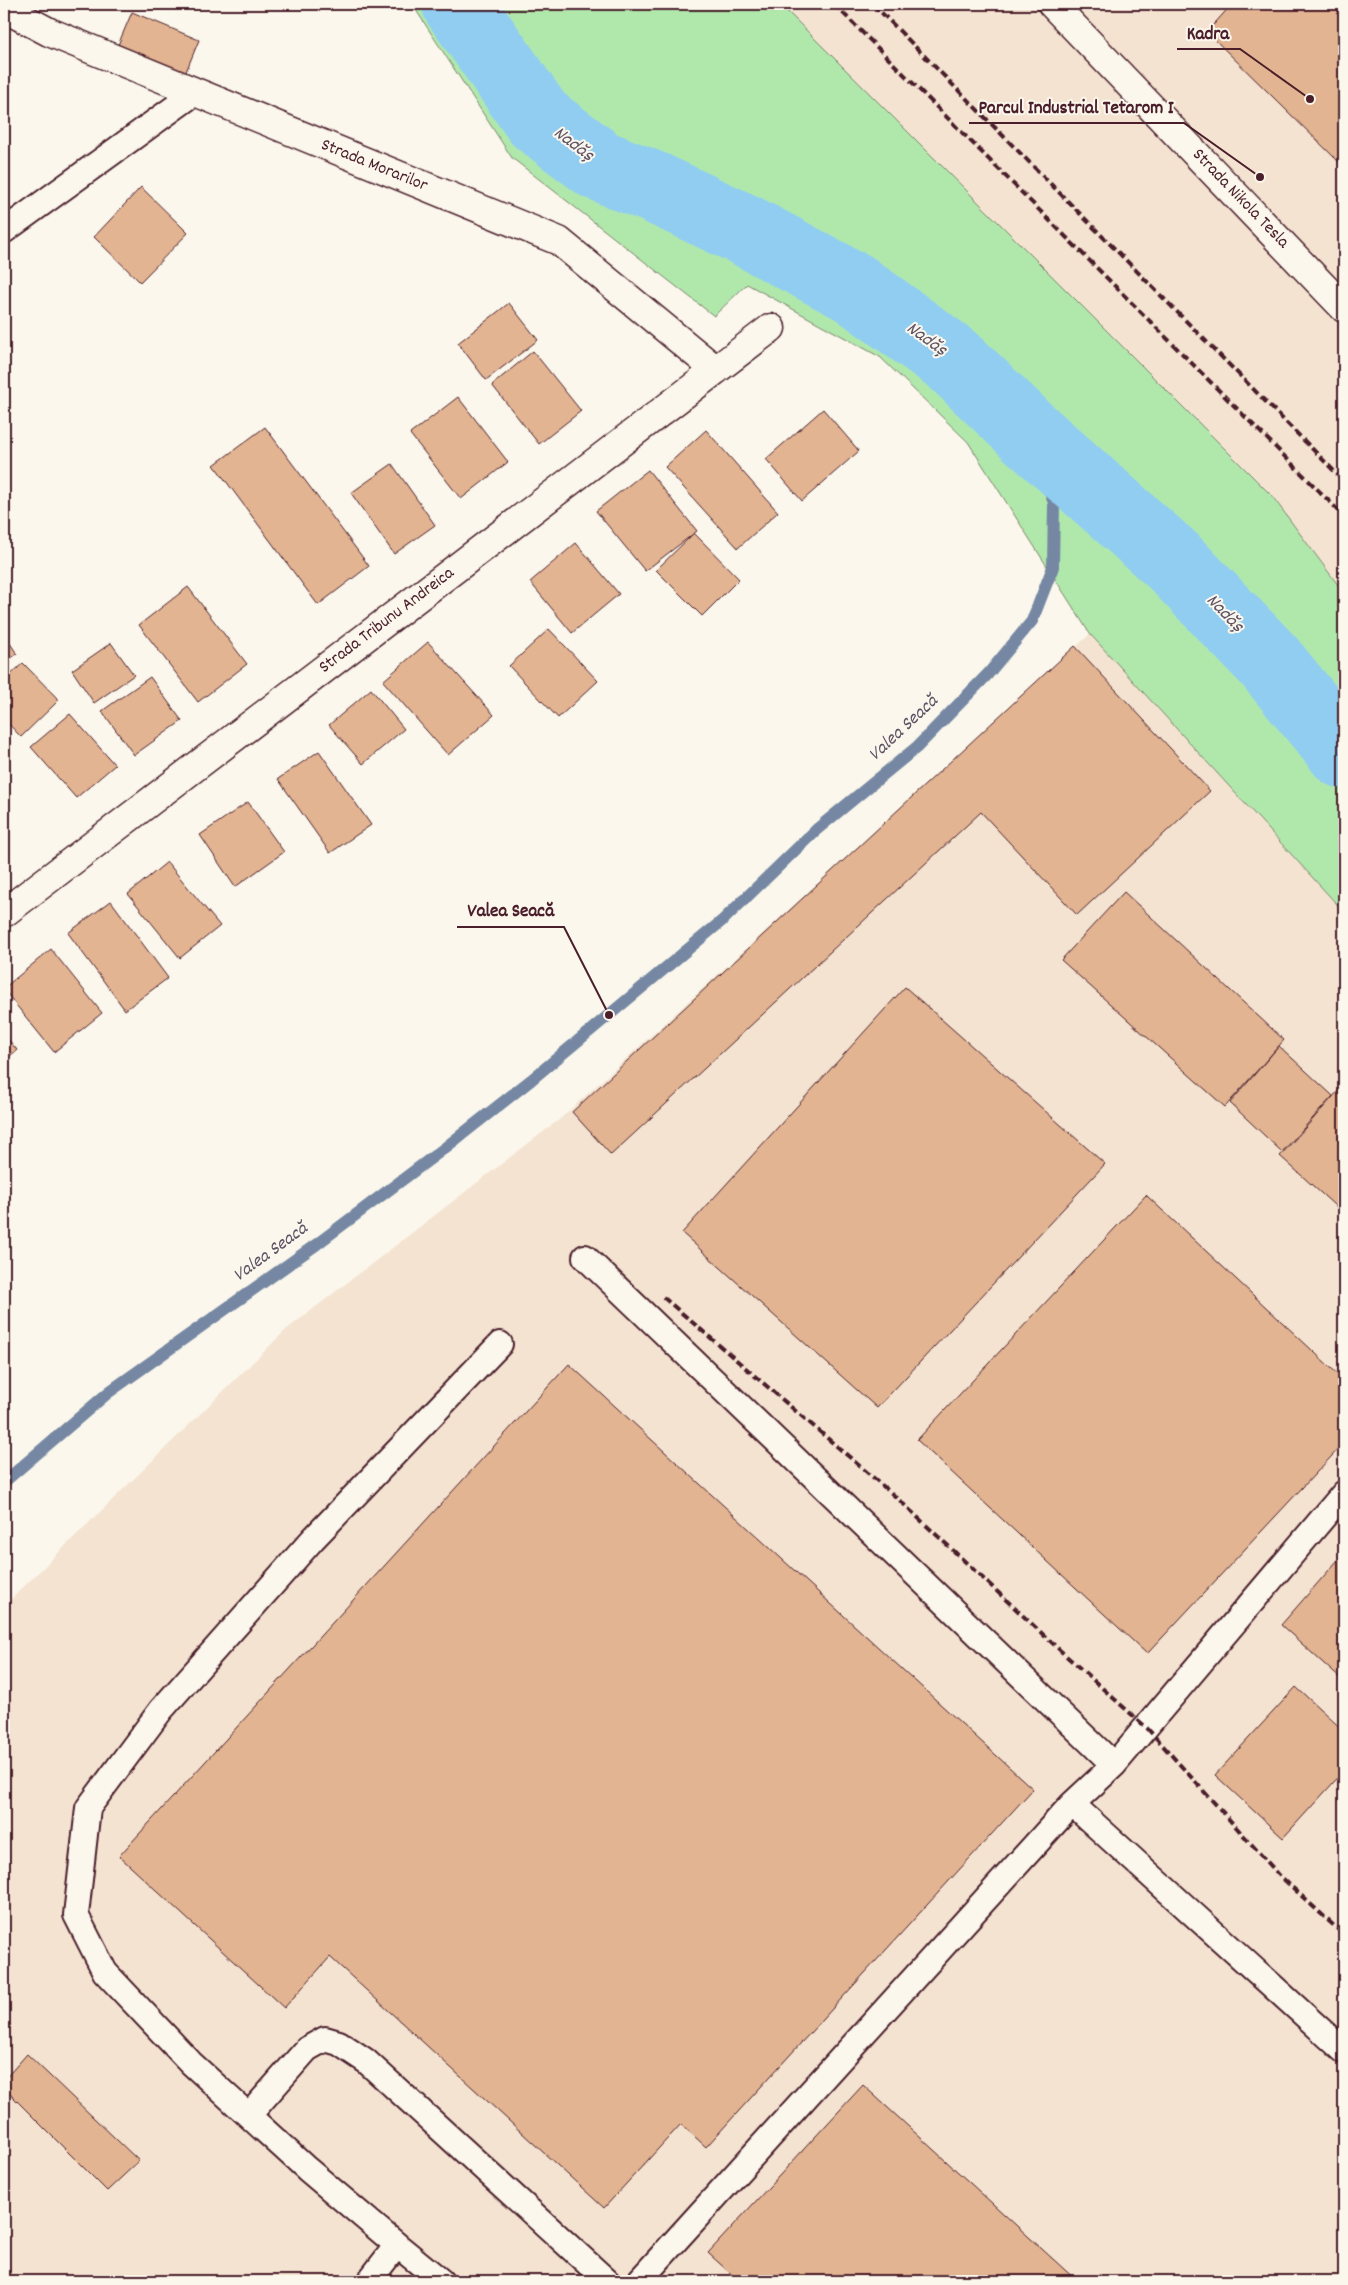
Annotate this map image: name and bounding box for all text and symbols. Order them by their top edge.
callout: Kadra [1177,15,1240,49]
text: Kadra [1187,22,1230,49]
callout: Parcul Industrial Tetarom I [969,89,1184,123]
text: Parcul Industrial Tetarom I [978,96,1174,123]
water label: Nadăș [547,121,600,170]
street label: Strada Morarilor [317,133,432,199]
street label: Strada Nikola Tesla [1186,143,1295,255]
water label: Nadăș [900,316,953,365]
street label: Strada Tribunu Andreica [314,561,460,680]
water label: Nadăș [1199,589,1250,640]
water label: Valea Seacă [863,688,946,769]
callout: Valea Seacă [457,893,564,927]
text: Valea Seacă [468,899,555,926]
water label: Valea Seacă [228,1216,315,1289]

